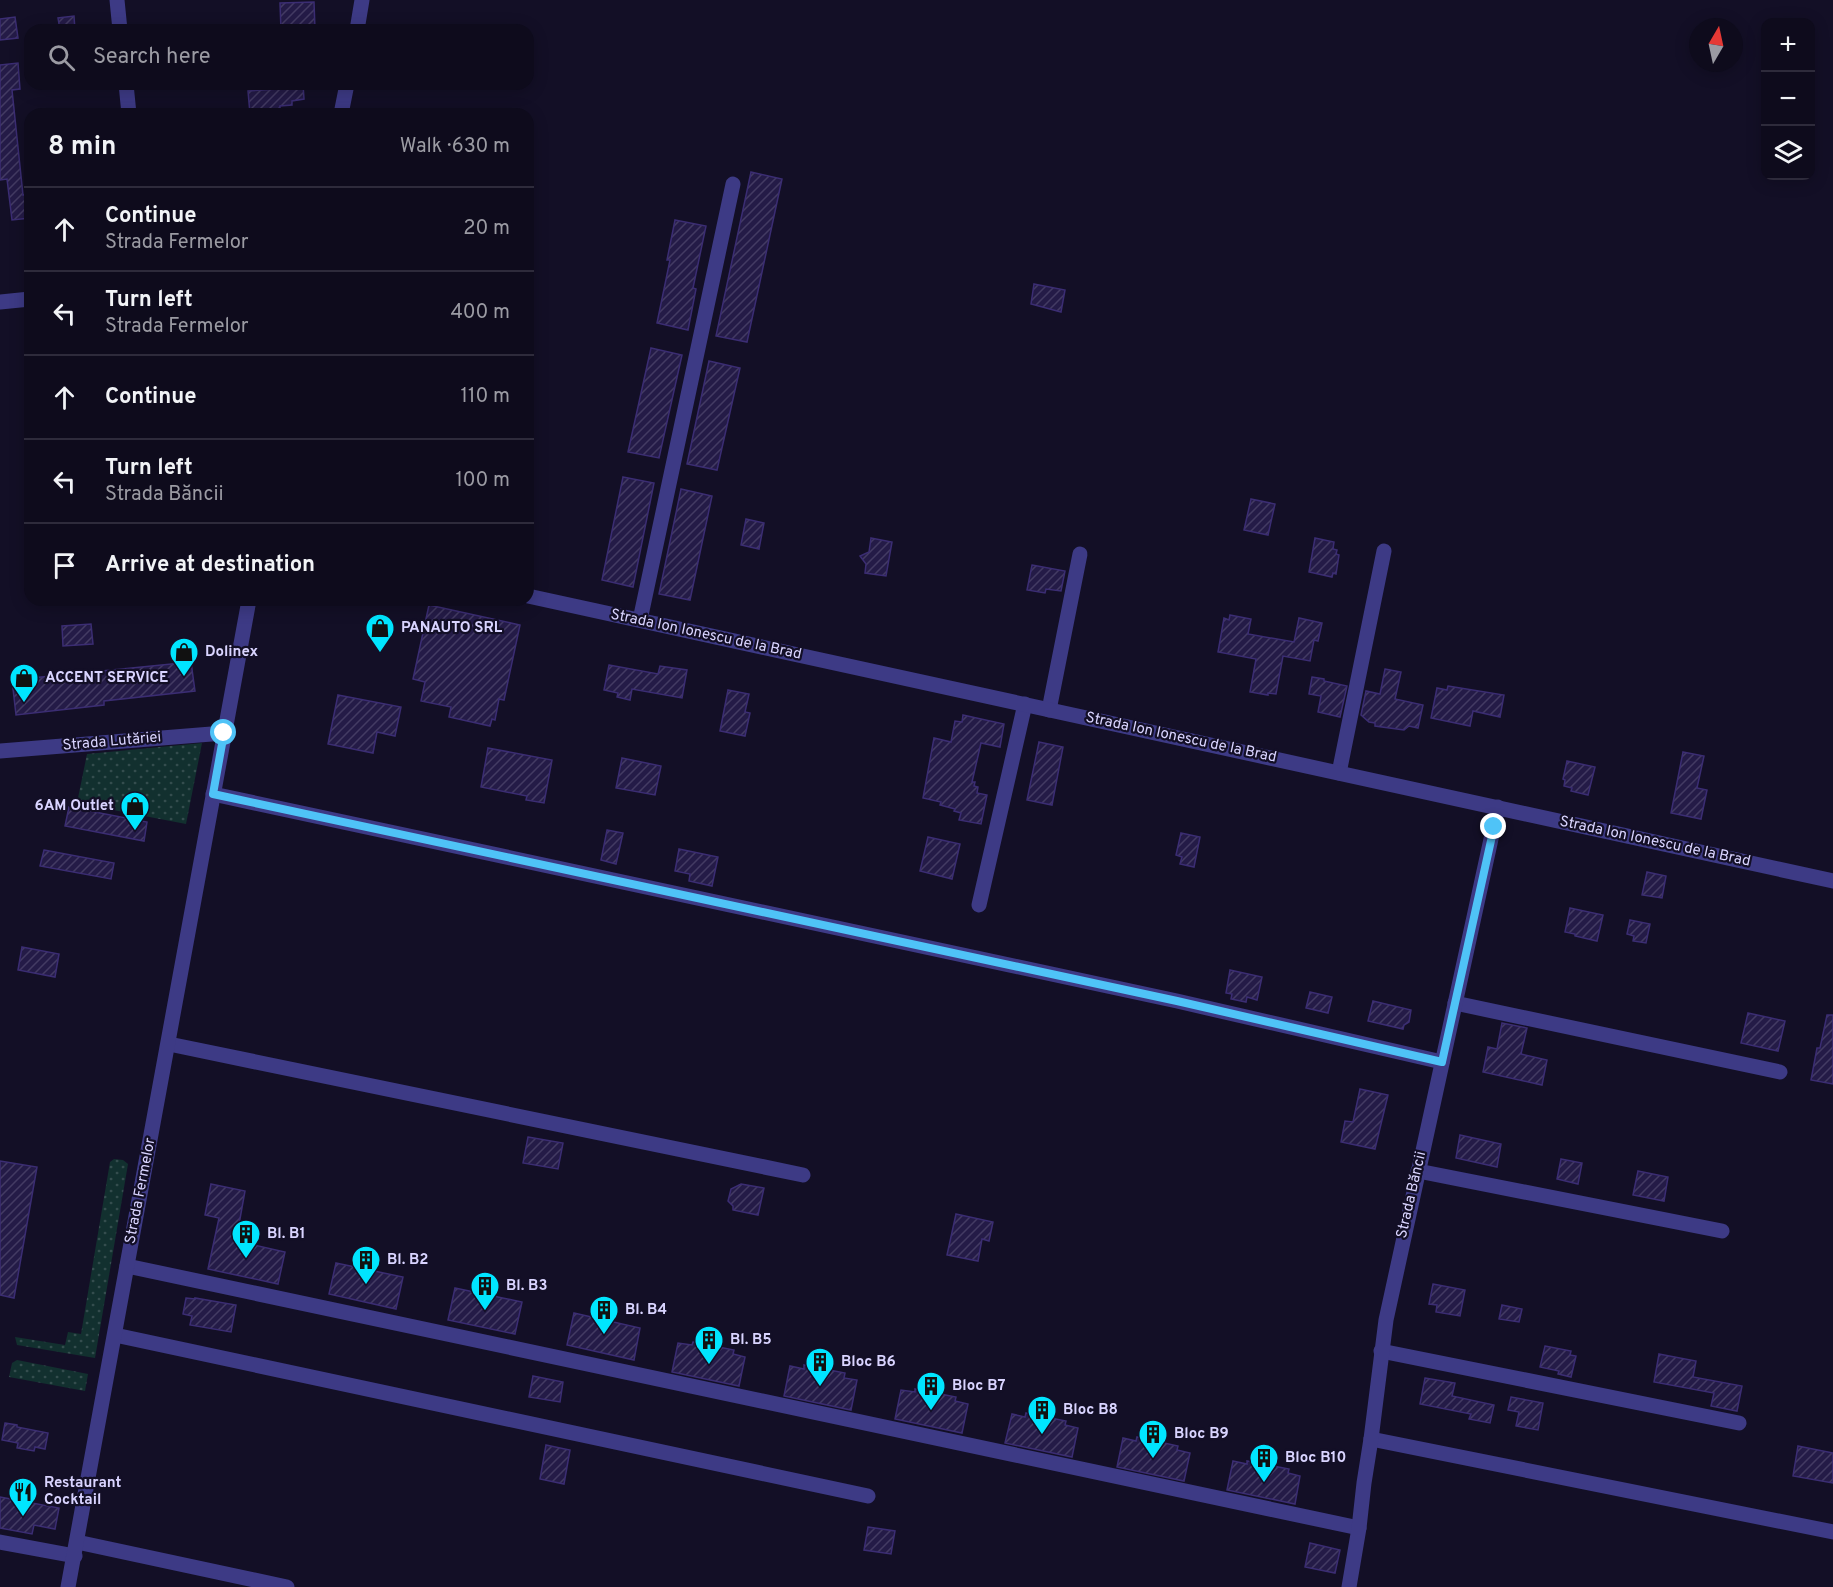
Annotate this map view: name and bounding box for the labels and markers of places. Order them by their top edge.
shop icon: PANAUTO SRL [364,612,396,654]
place label: PANAUTO SRL [401,619,503,638]
shop icon: Dolinex [168,636,200,678]
place label: Dolinex [205,643,258,662]
shop icon: ACCENT SERVICE [8,662,40,704]
place label: ACCENT SERVICE [45,669,168,688]
shop icon: 6AM Outlet [119,790,151,832]
place label: 6AM Outlet [35,797,114,816]
building icon: Bl. B1 [230,1218,262,1260]
place label: Bl. B1 [267,1225,305,1244]
building icon: Bl. B2 [350,1244,382,1286]
place label: Bl. B2 [387,1251,428,1270]
building icon: Bl. B3 [469,1270,501,1312]
place label: Bl. B3 [506,1277,547,1296]
building icon: Bl. B4 [588,1294,620,1336]
place label: Bl. B4 [625,1301,667,1320]
building icon: Bl. B5 [693,1324,725,1366]
place label: Bl. B5 [730,1331,772,1350]
building icon: Bloc B6 [804,1346,836,1388]
place label: Bloc B6 [841,1353,896,1372]
building icon: Bloc B7 [915,1370,947,1412]
place label: Bloc B7 [952,1377,1006,1396]
building icon: Bloc B8 [1026,1394,1058,1436]
place label: Bloc B8 [1063,1401,1118,1420]
building icon: Bloc B9 [1137,1418,1169,1460]
place label: Bloc B9 [1174,1425,1229,1444]
building icon: Bloc B10 [1248,1442,1280,1484]
place label: Bloc B10 [1285,1449,1346,1468]
place label: Restaurant Cocktail [44,1474,121,1510]
restaurant icon: Restaurant Cocktail [7,1476,39,1518]

